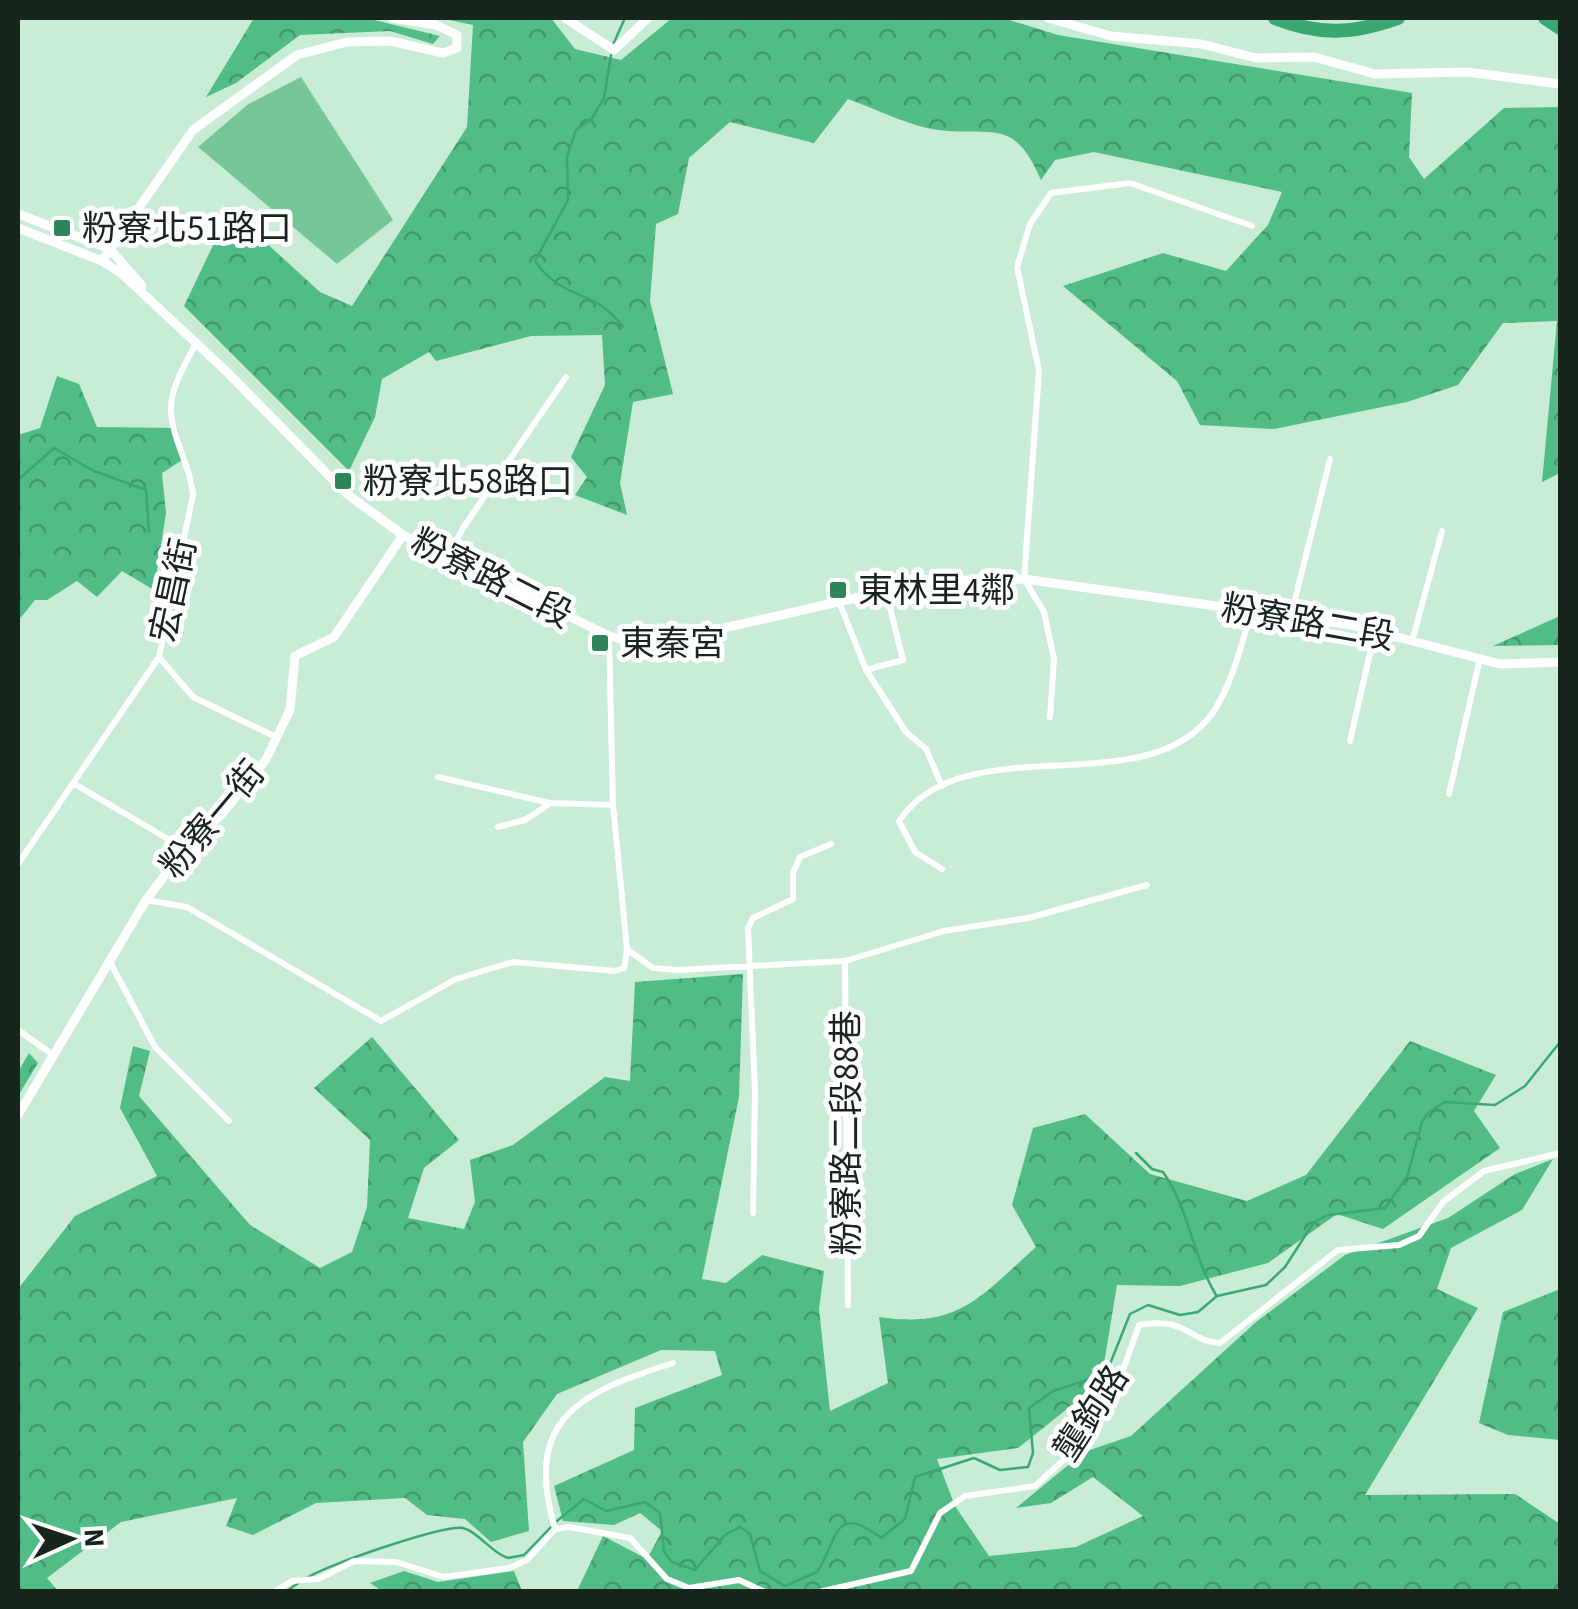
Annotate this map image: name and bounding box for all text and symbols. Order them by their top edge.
place label: 粉寮北51路口 [82,204,292,254]
marker: 粉寮北51路口 [51,217,73,239]
place label: 粉寮北58路口 [363,457,573,507]
marker: 粉寮北58路口 [332,470,354,492]
street label: 粉寮路二段 [402,517,581,641]
street label: 宏昌街 [139,534,209,647]
place label: 東林里4鄰 [858,566,1015,616]
marker: 東林里4鄰 [827,579,849,601]
street label: 粉寮路二段 [1217,583,1398,663]
place label: 東秦宮 [620,619,725,669]
marker: 東秦宮 [589,632,611,654]
street label: 粉寮一街 [149,750,277,889]
street label: 粉寮路二段88巷 [822,1011,872,1255]
street label: 壟鉤路 [1042,1356,1141,1471]
north arrow [20,1489,120,1589]
text: N [74,1527,114,1548]

